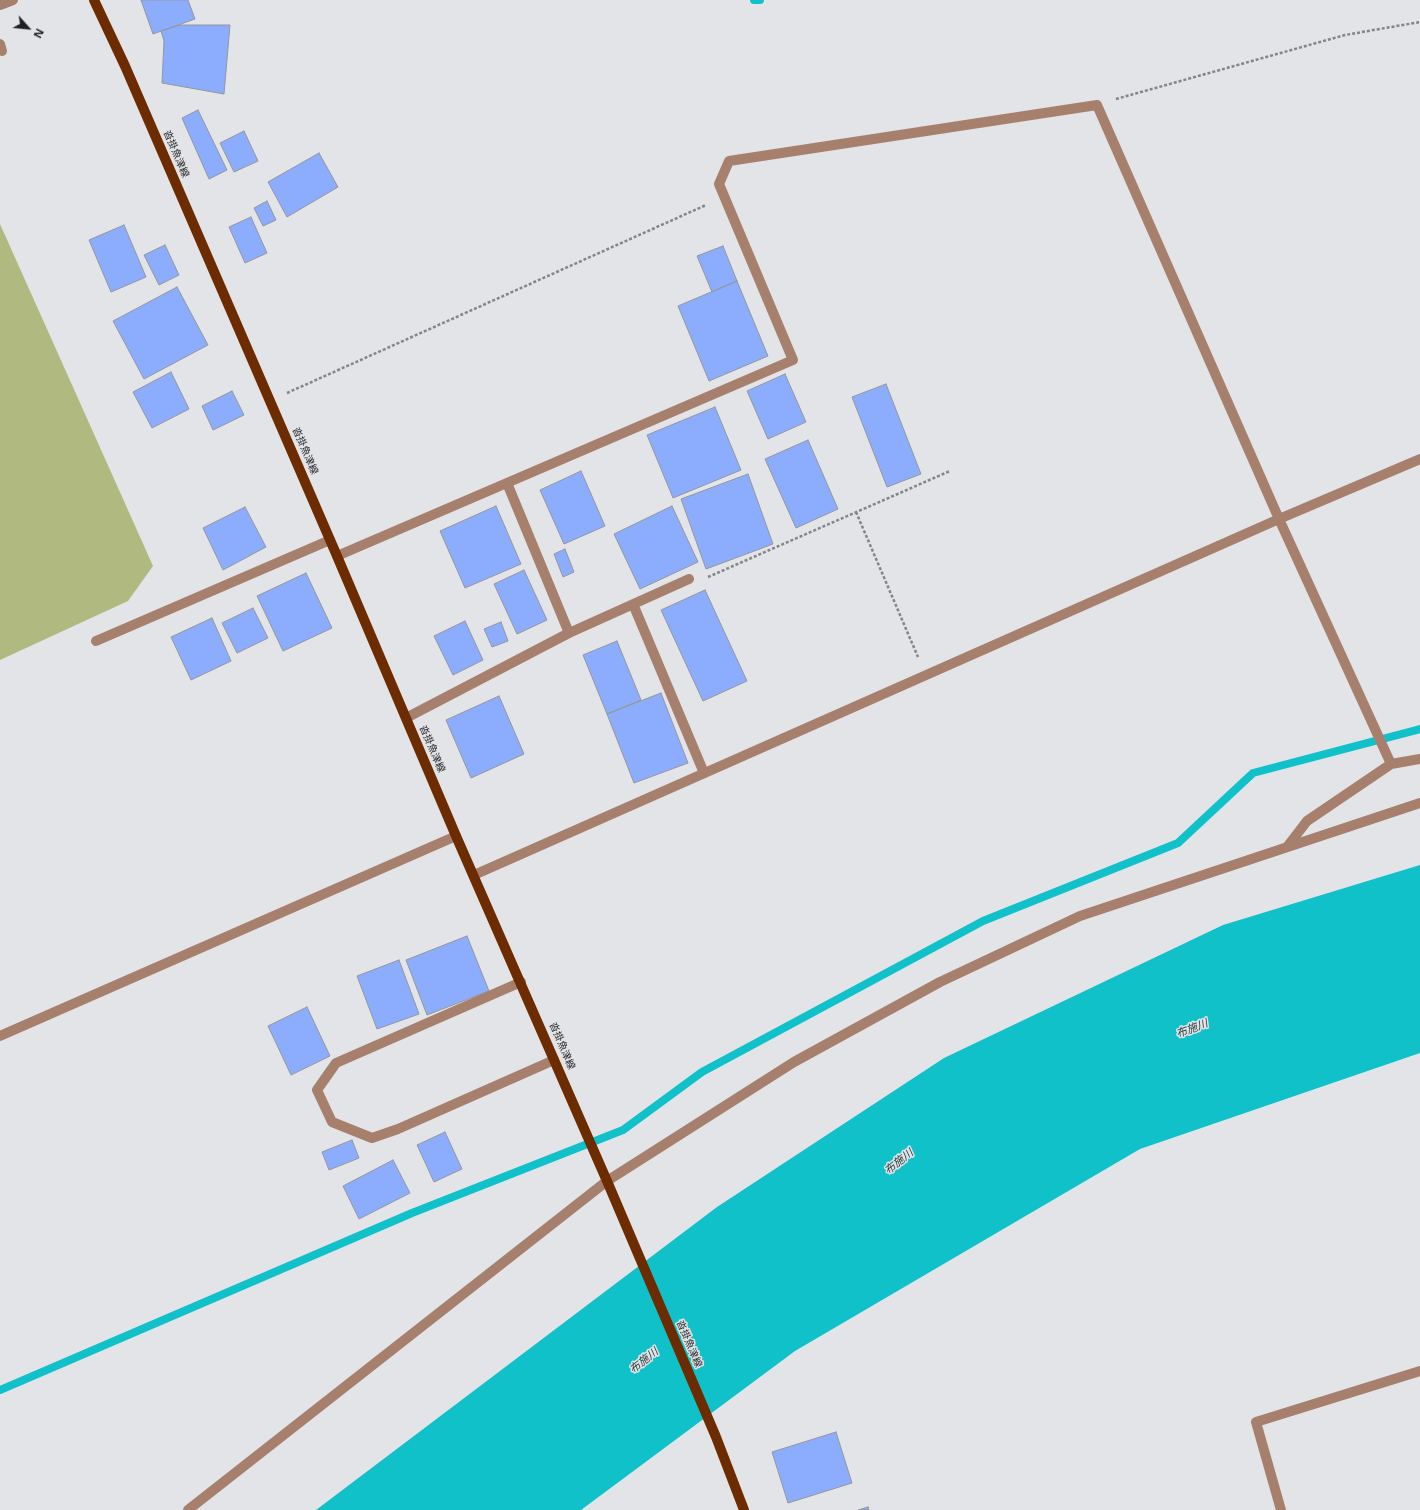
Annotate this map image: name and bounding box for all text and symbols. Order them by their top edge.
north arrow [8,8,48,48]
text: N [30,26,48,41]
street label: 沓掛魚津線 [161,129,191,179]
street label: 沓掛魚津線 [290,426,320,476]
street label: 沓掛魚津線 [417,724,447,774]
water label: 布施川 [1174,1017,1210,1041]
street label: 沓掛魚津線 [547,1021,577,1071]
water label: 布施川 [882,1147,916,1177]
street label: 沓掛魚津線 [674,1319,704,1369]
water label: 布施川 [627,1346,661,1376]

